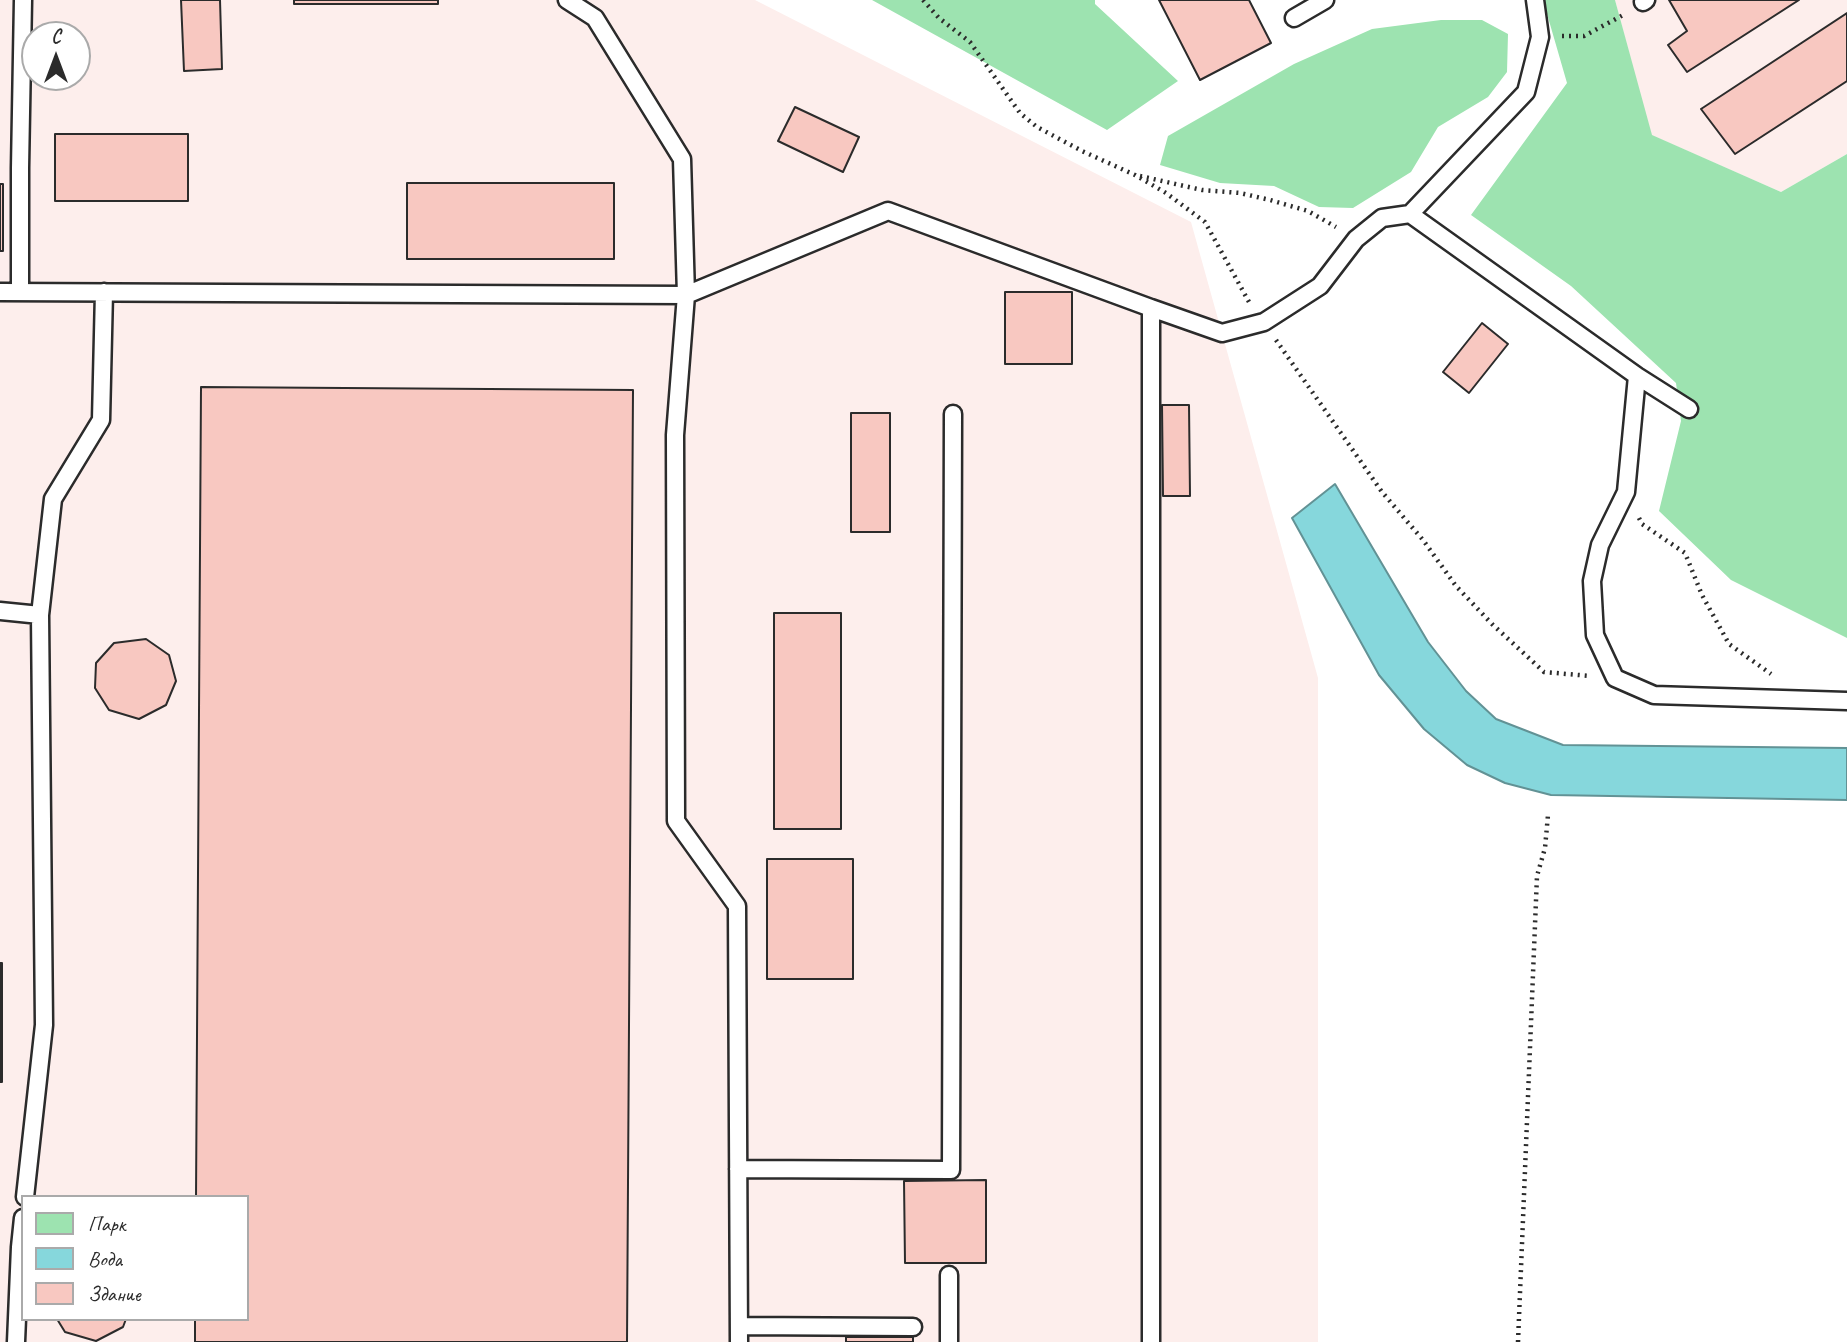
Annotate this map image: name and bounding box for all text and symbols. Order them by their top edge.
north arrow [21,21,91,91]
text: С [51,25,61,49]
legend [21,1195,248,1321]
text: Парк [88,1211,125,1237]
text: Вода [88,1246,122,1272]
text: Здание [88,1281,141,1307]

